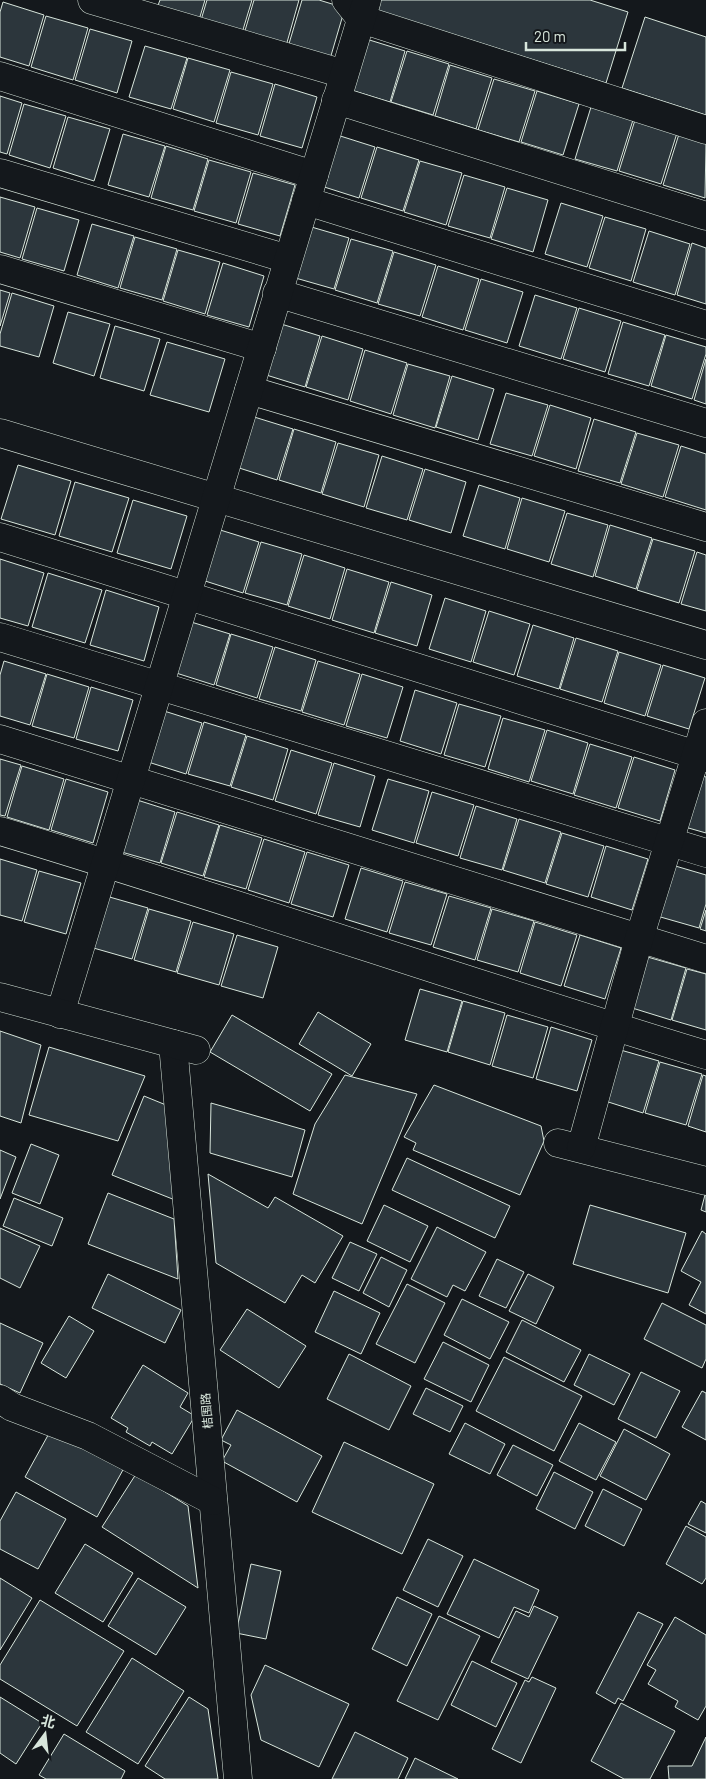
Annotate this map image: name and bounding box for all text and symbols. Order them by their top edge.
scale bar [526,20,625,52]
text: 20 m [534,27,566,45]
street label: 桔围路 [197,1392,215,1430]
north arrow [20,1709,70,1759]
text: 北 [40,1711,57,1731]

